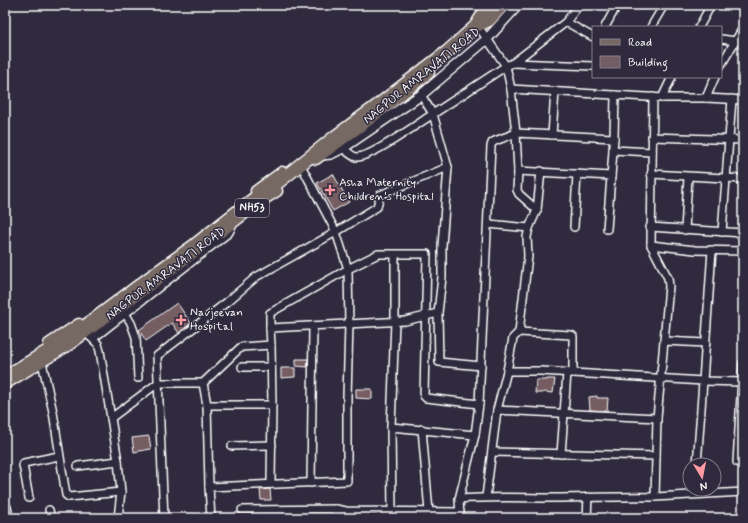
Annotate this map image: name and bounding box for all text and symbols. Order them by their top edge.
street label: NAGPUR AMRAVATI ROAD [360,24,484,128]
legend [592,26,722,78]
text: Road [628,35,652,51]
text: Building [628,55,668,72]
place label: Asha Maternity Children's Hospital [339,175,433,205]
marker: Asha Maternity Children's Hospital [324,184,336,196]
road number: NH53 [235,199,269,217]
street label: NAGPUR AMRAVATI ROAD [103,224,229,324]
place label: Navjeevan Hospital [190,305,243,335]
marker: Navjeevan Hospital [175,314,187,326]
north arrow [682,457,722,497]
text: N [699,478,708,493]

